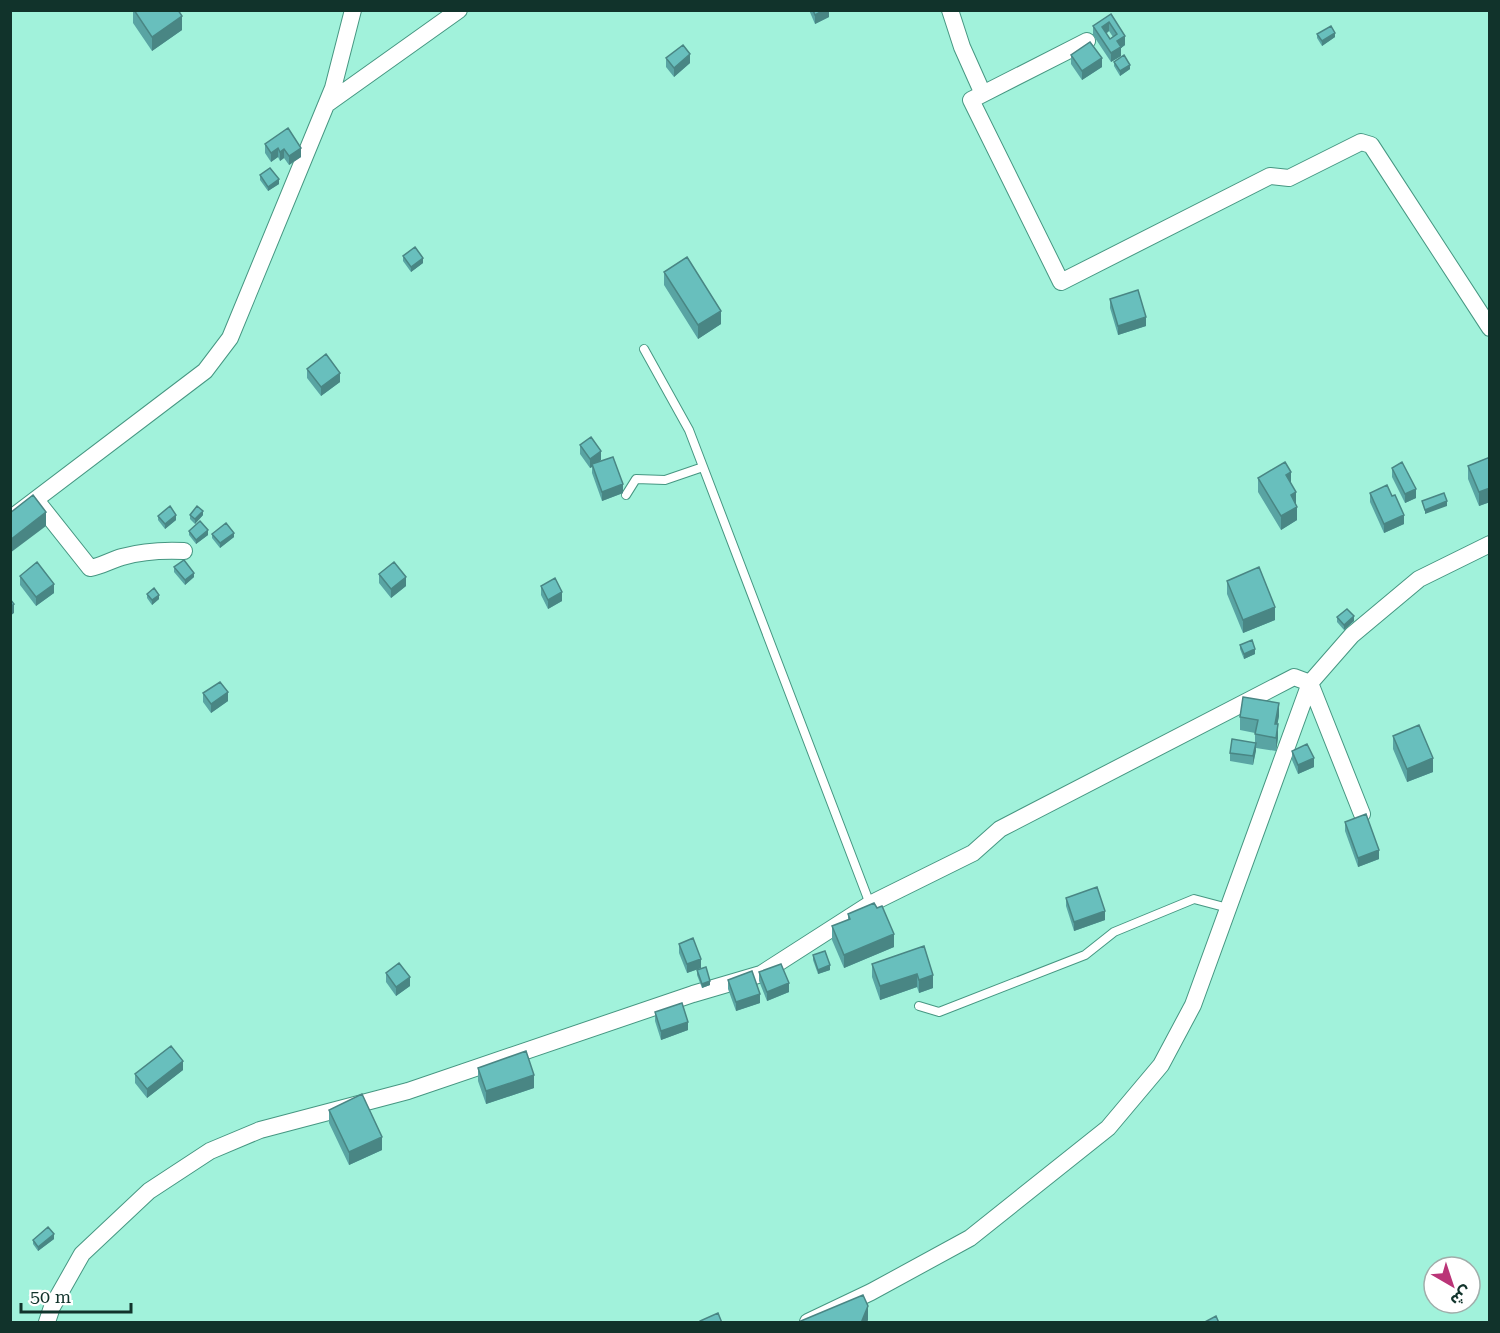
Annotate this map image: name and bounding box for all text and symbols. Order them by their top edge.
north arrow [1422,1255,1482,1315]
scale bar [21,1276,130,1314]
text: ش [1447,1282,1476,1311]
text: 50 m [30,1286,71,1307]

